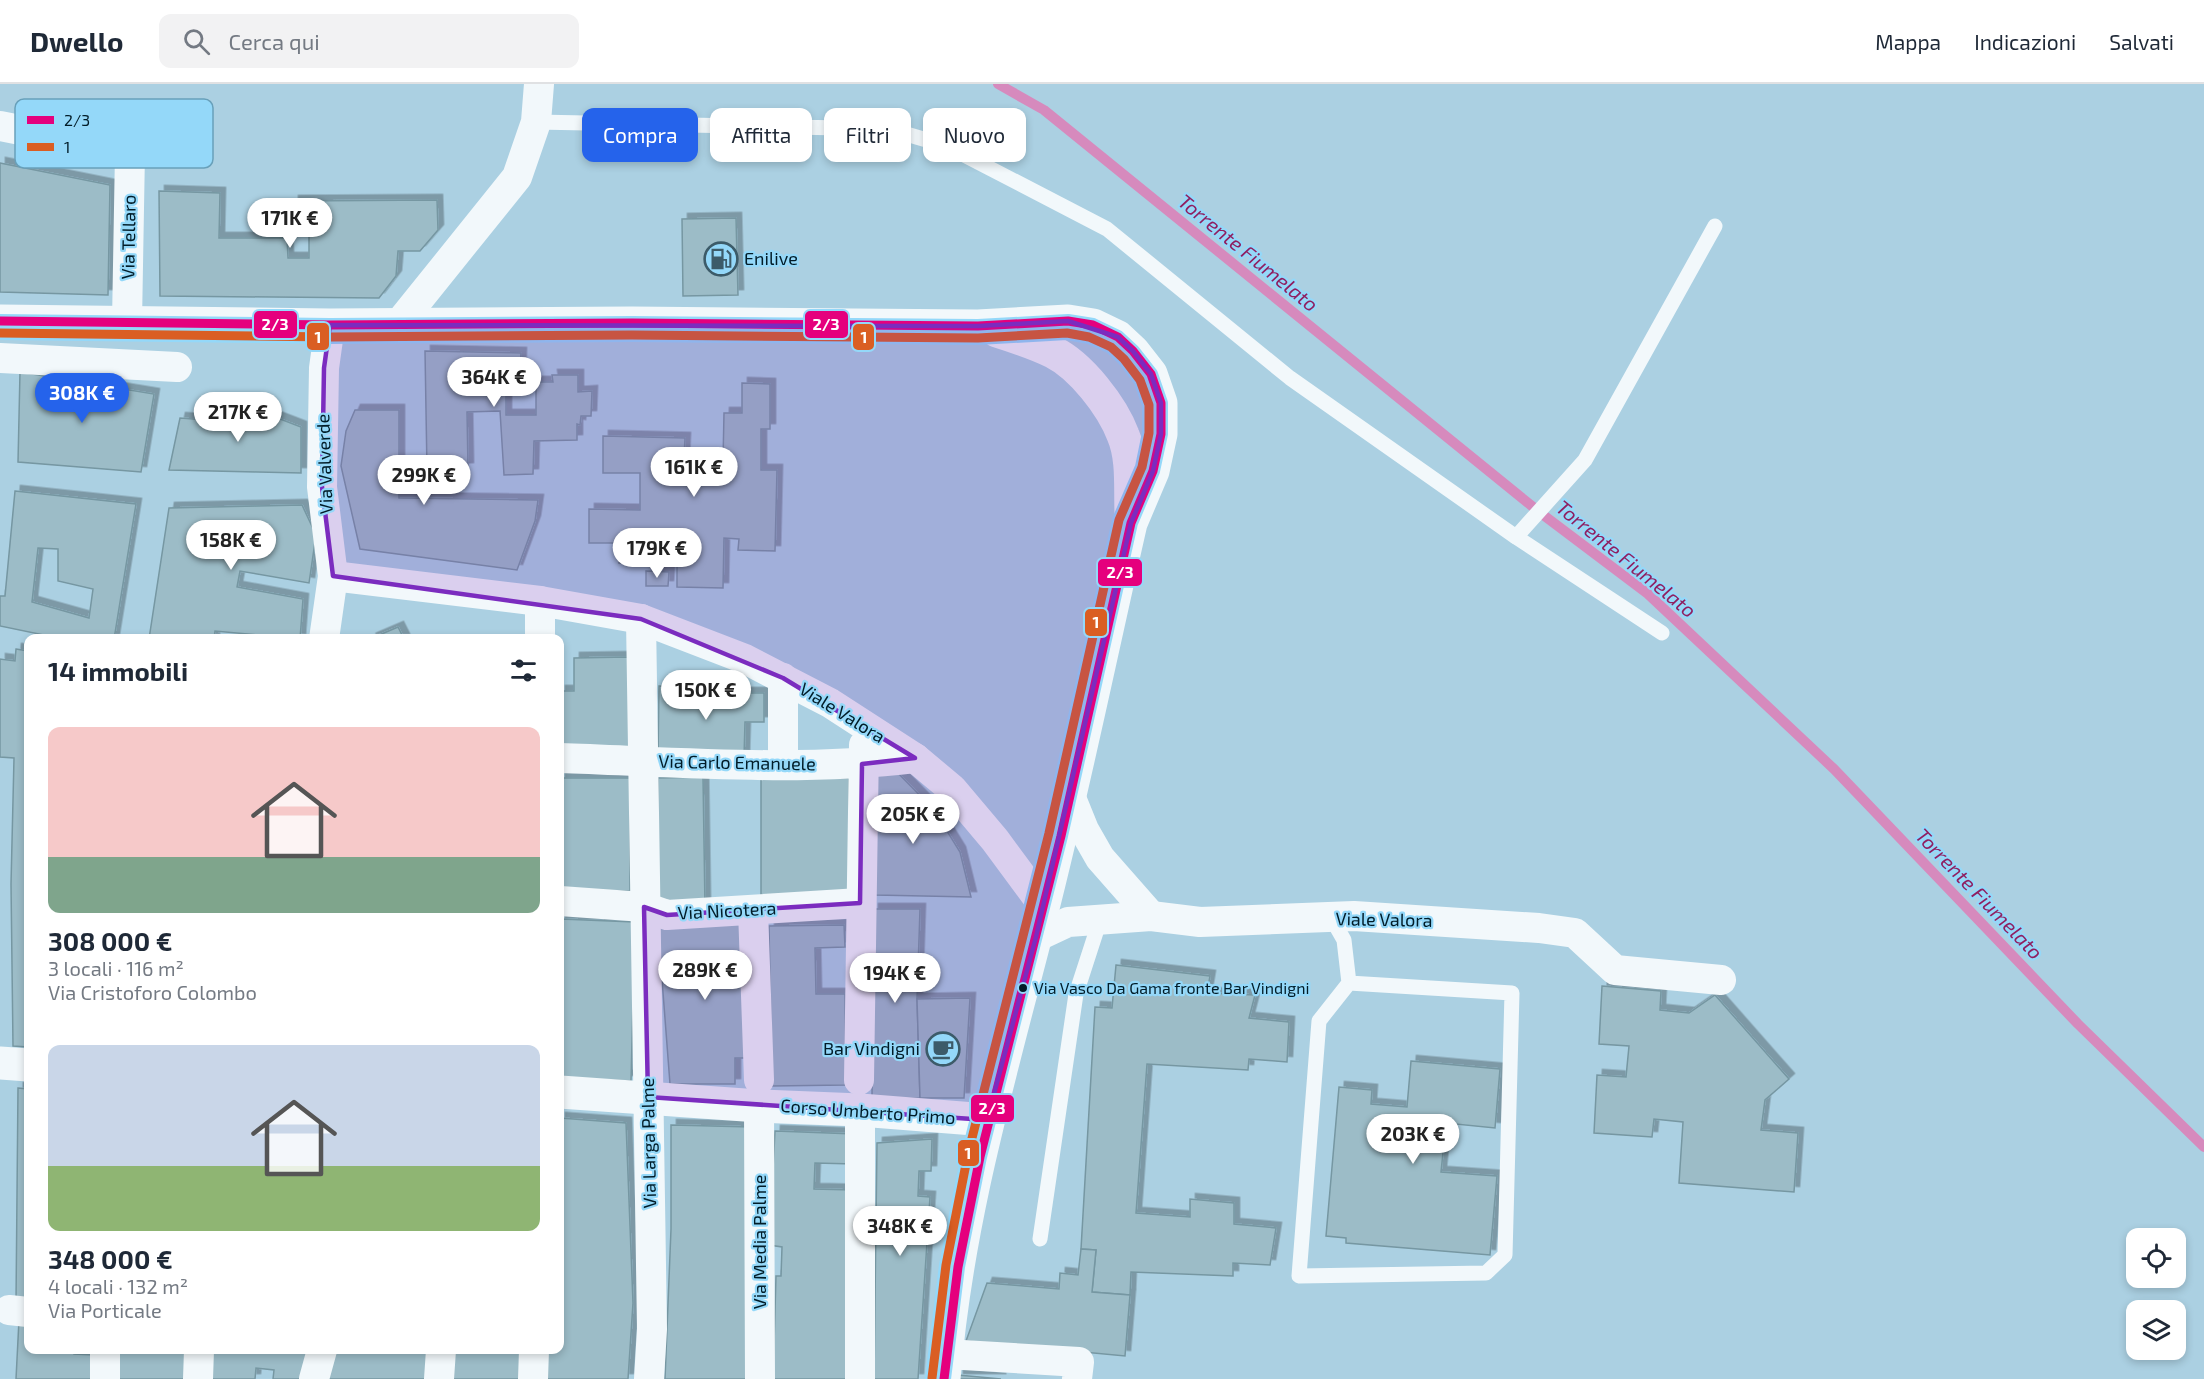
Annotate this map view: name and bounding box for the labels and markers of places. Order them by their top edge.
pin: 171K € [241,198,339,249]
fuel station icon: Enilive [703,241,739,277]
place label: Enilive [744,247,798,269]
pin: 364K € [445,357,543,408]
pin: 308K € [33,373,131,424]
pin: 217K € [189,392,287,443]
pin: 161K € [645,447,743,498]
pin: 299K € [375,455,473,506]
pin: 158K € [182,520,280,571]
pin: 179K € [608,528,706,579]
pin: 150K € [657,670,755,721]
pin: 205K € [864,794,962,845]
pin: 289K € [656,950,754,1001]
pin: 194K € [846,953,944,1004]
place label: Via Vasco Da Gama fronte Bar Vindigni [1034,978,1309,997]
marker: Via Vasco Da Gama fronte Bar Vindigni [1017,982,1029,994]
cafe icon: Bar Vindigni [925,1031,961,1067]
place label: Bar Vindigni [823,1037,920,1059]
pin: 203K € [1364,1114,1462,1165]
pin: 348K € [851,1206,949,1257]

